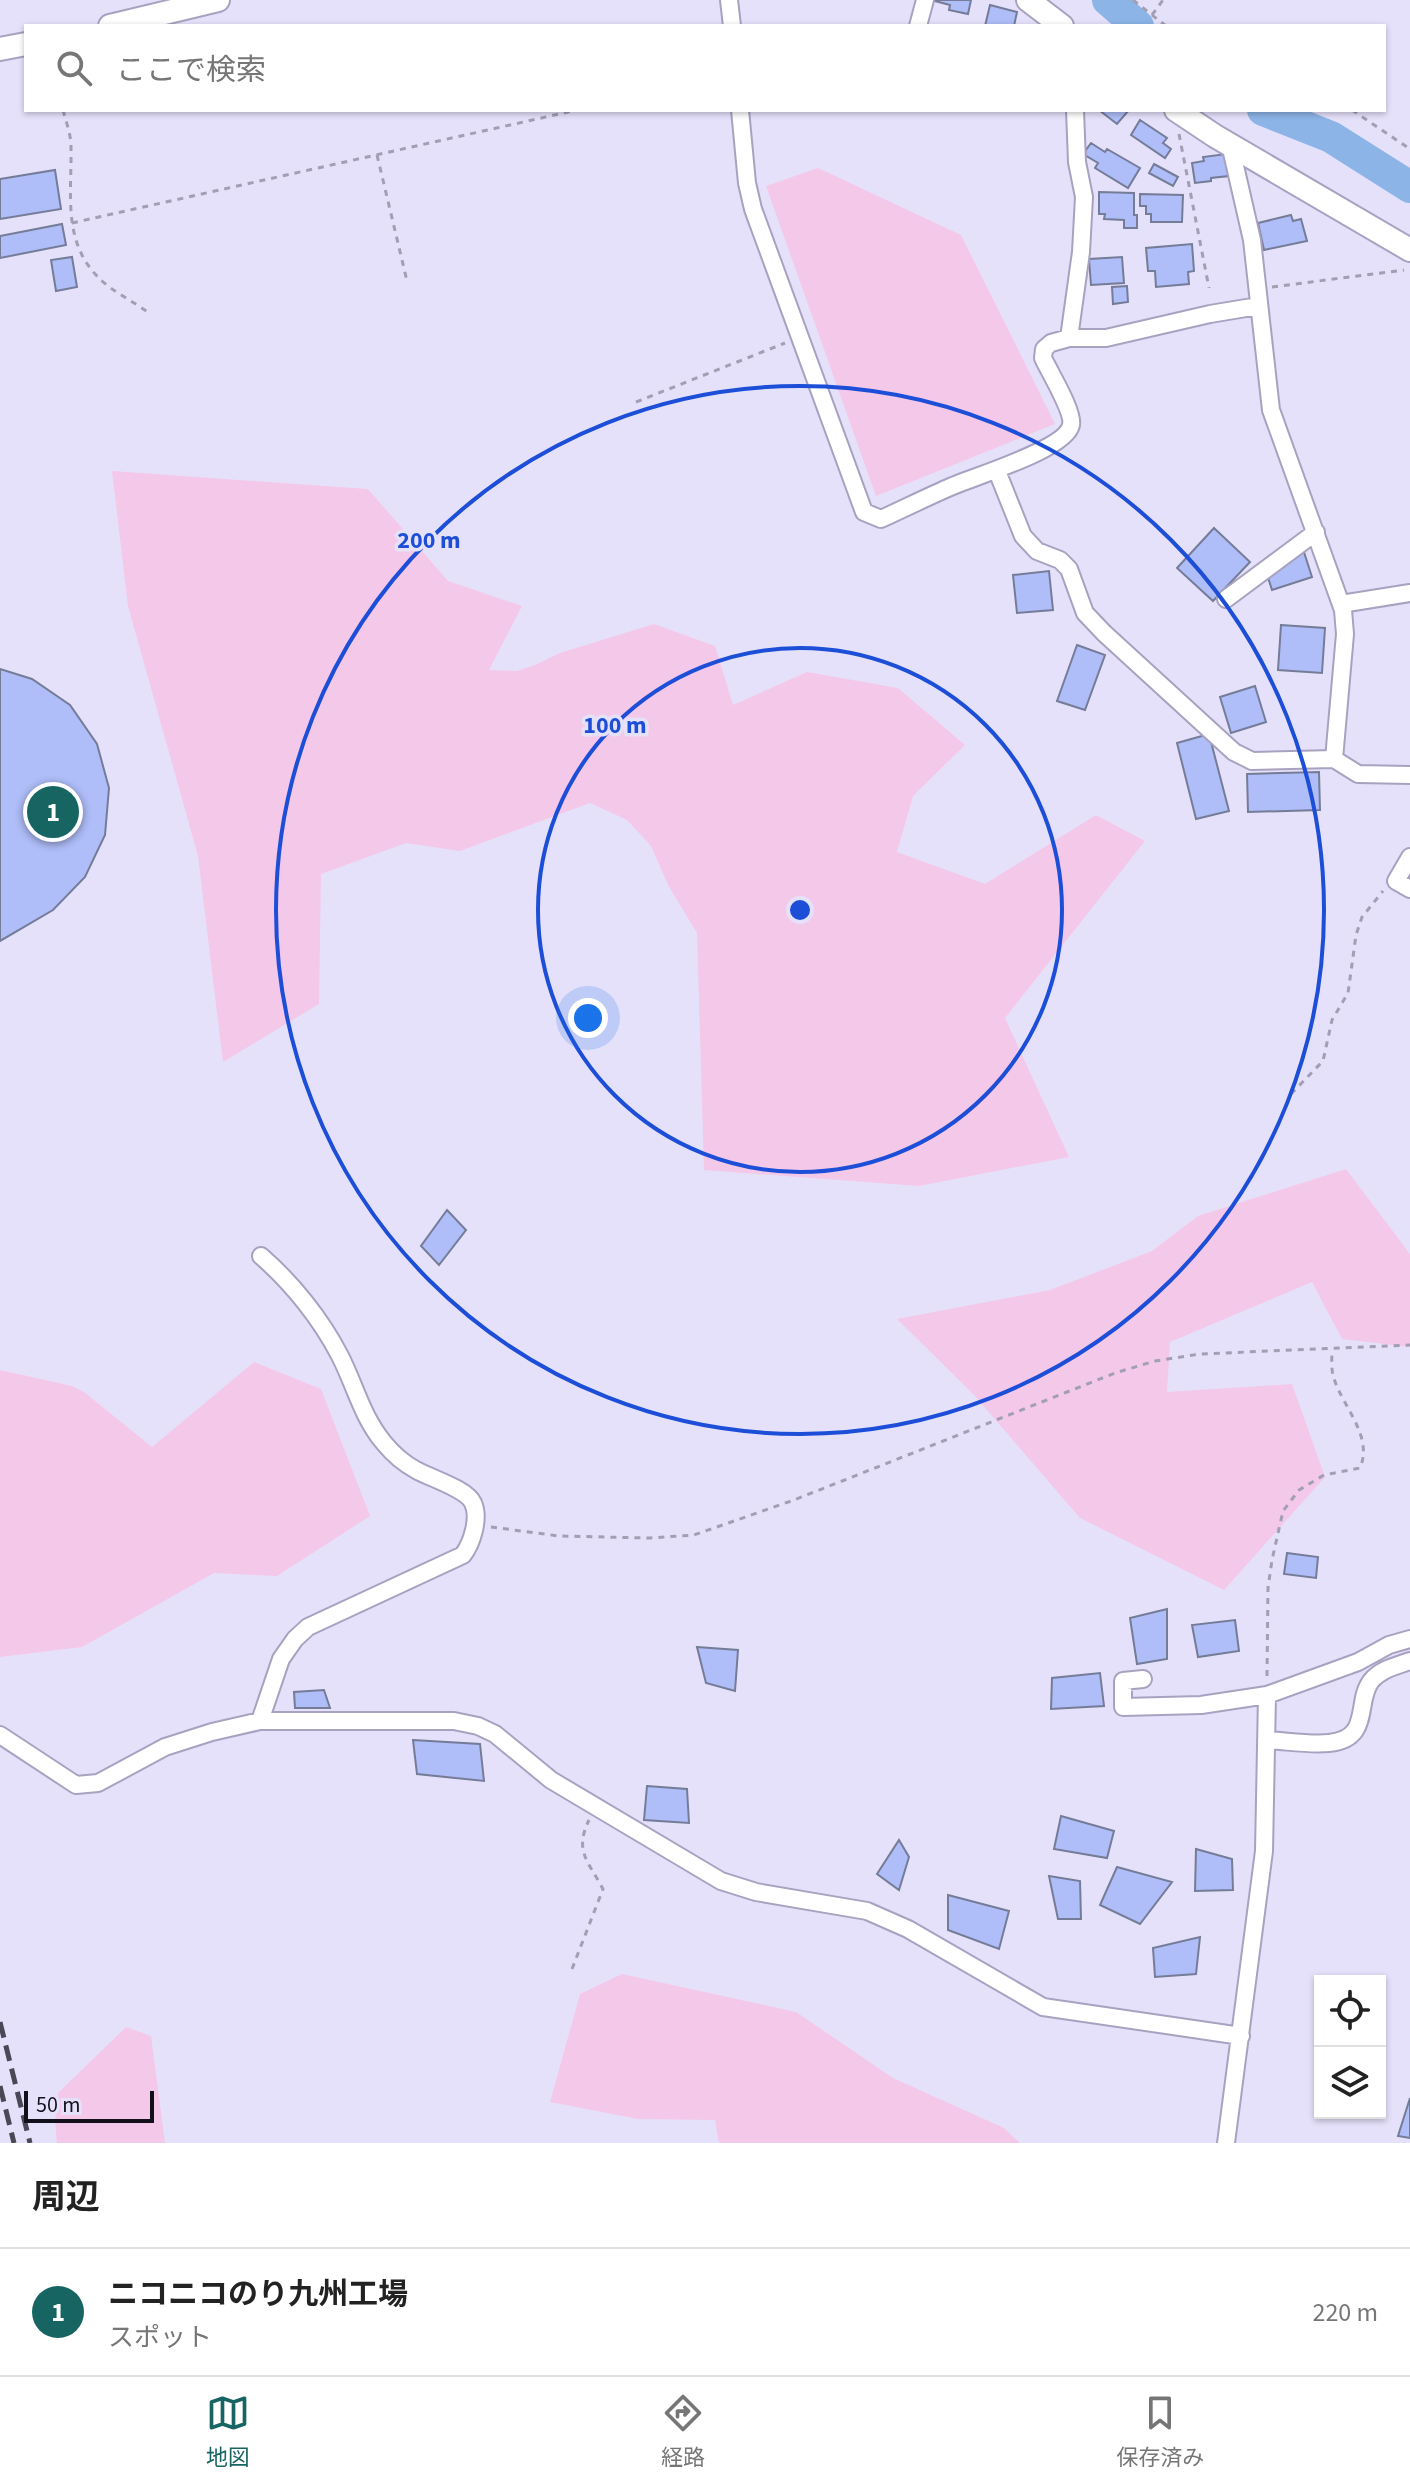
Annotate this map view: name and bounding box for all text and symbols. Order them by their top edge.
search box [24,24,1386,112]
icon: search [52,46,96,90]
text: ここで検索 [116,49,266,92]
text: 200 m [397,523,461,558]
text: 100 m [583,708,647,743]
pin: 1 [27,782,79,842]
centre of rings [786,896,814,924]
your location [568,998,608,1038]
map controls [1314,1975,1386,2119]
button: locate [1314,1975,1386,2047]
button: layers [1314,2047,1386,2119]
scale bar [24,2087,154,2123]
text: 50 m [36,2089,81,2121]
text: 周辺 [32,2173,100,2222]
text: ニコニコのり九州工場 [108,2273,408,2316]
text: 1 [51,2294,65,2331]
text: 220 m [1312,2294,1378,2331]
text: スポット [108,2319,212,2356]
tab: 地図 [206,2391,250,2474]
tab: 経路 [661,2391,705,2474]
tab: 保存済み [1116,2391,1204,2474]

